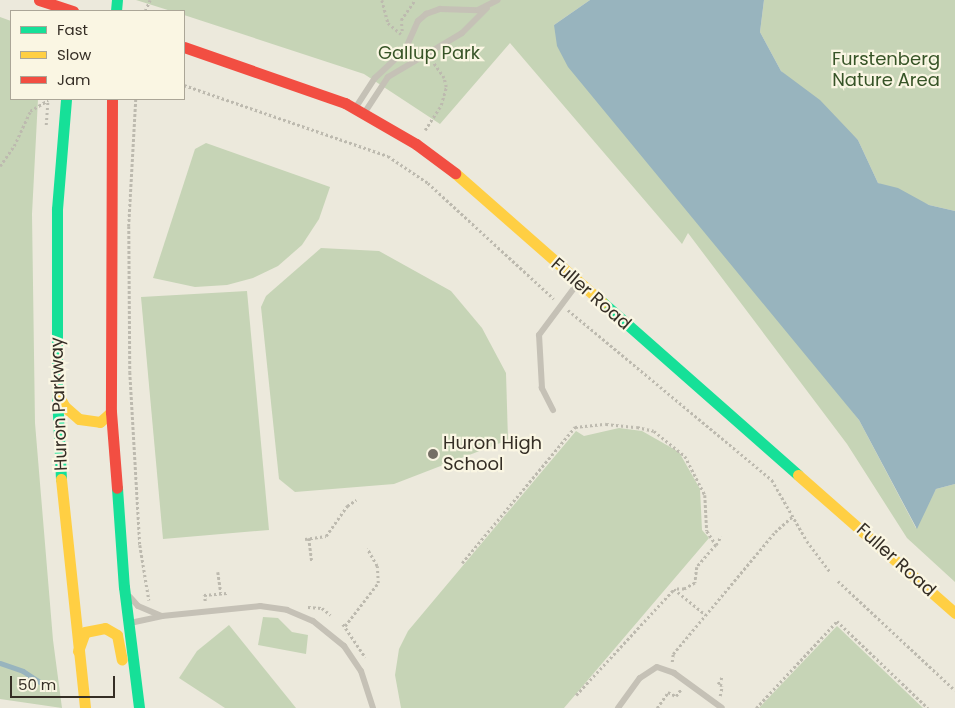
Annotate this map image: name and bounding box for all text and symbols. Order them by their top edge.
legend [10,10,185,100]
text: Fast [57,19,88,40]
park label: Gallup Park [378,42,480,64]
text: Slow [57,44,91,65]
park label: Furstenberg Nature Area [832,49,940,92]
text: Jam [57,69,91,90]
street label: Fuller Road [547,253,635,335]
street label: Huron Parkway [46,337,72,471]
place label: Huron High School [443,433,542,476]
marker: Huron High School [427,448,439,460]
street label: Fuller Road [852,519,940,601]
scale bar [12,666,118,698]
text: 50 m [18,674,56,695]

